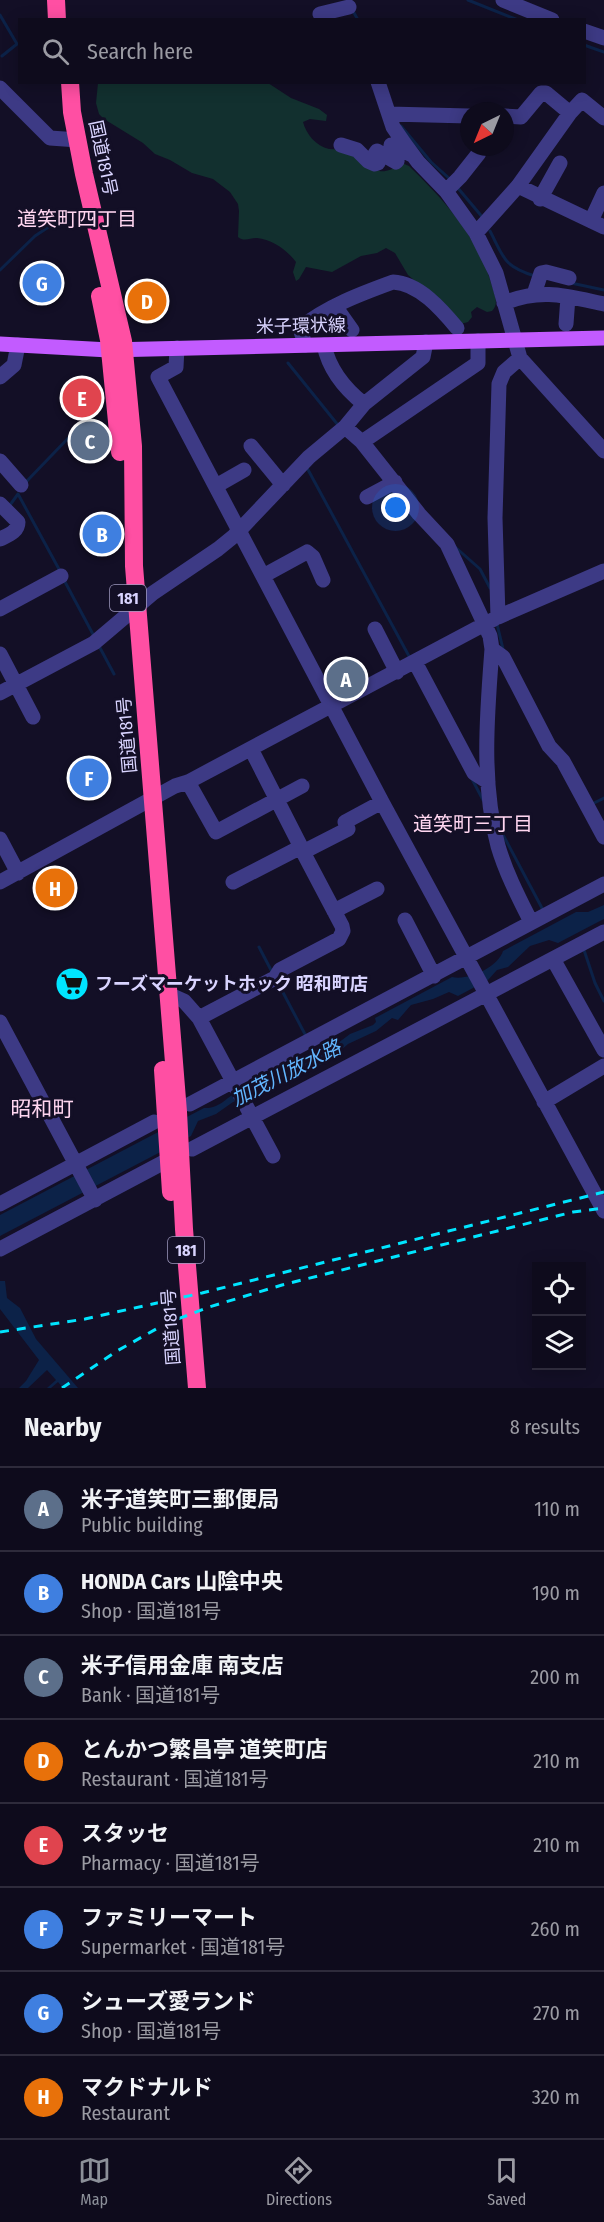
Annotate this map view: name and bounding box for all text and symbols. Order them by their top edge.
search box [18,18,586,84]
icon: search [39,35,72,68]
text: Search here [87,38,193,65]
north arrow [460,102,514,156]
street label: 国道181号 [84,118,122,198]
district label: 道笑町四丁目 [17,207,137,231]
pin: G [22,260,62,306]
pin: D [128,278,166,324]
street label: 米子環状線 [256,314,346,338]
pin: E [62,376,101,420]
pin: C [70,418,110,464]
your location [381,493,410,522]
pin: B [82,512,122,556]
road number: 181 [110,585,146,611]
pin: A [326,656,366,702]
street label: 国道181号 [113,696,141,774]
pin: F [70,756,109,800]
district label: 道笑町三丁目 [413,812,533,836]
pin: H [36,866,74,910]
supermarket icon: フーズマーケットホック 昭和町店 [54,966,90,1002]
place label: フーズマーケットホック 昭和町店 [95,973,368,995]
water label: 加茂川放水路 [227,1034,347,1111]
district label: 昭和町 [11,1096,74,1122]
road number: 181 [168,1237,204,1263]
map controls [532,1262,586,1370]
button: locate [532,1262,586,1316]
street label: 国道181号 [157,1288,185,1366]
button: layers [532,1316,586,1370]
text: Nearby [24,1412,101,1443]
text: 8 results [510,1415,580,1439]
text: 米子道笑町三郵便局 [81,1486,279,1513]
text: A [38,1497,49,1521]
text: 110 m [534,1497,580,1521]
text: Public building [81,1513,203,1537]
text: HONDA Cars 山陰中央 [81,1568,283,1595]
text: B [38,1581,49,1605]
text: 190 m [532,1581,580,1605]
text: Shop · 国道181号 [81,1599,221,1623]
text: 米子信用金庫 南支店 [81,1652,284,1679]
text: C [38,1665,49,1689]
text: 200 m [530,1665,580,1689]
text: Bank · 国道181号 [81,1683,220,1707]
text: とんかつ繁昌亭 道笑町店 [81,1736,328,1763]
text: D [38,1749,49,1773]
text: 210 m [533,1749,580,1773]
text: Restaurant · 国道181号 [81,1767,269,1791]
text: スタッセ [81,1820,169,1847]
text: E [39,1833,48,1857]
text: 210 m [533,1833,580,1857]
text: Pharmacy · 国道181号 [81,1851,260,1875]
text: ファミリーマート [81,1904,257,1931]
text: F [39,1917,48,1941]
text: 260 m [531,1917,580,1941]
text: Supermarket · 国道181号 [81,1935,285,1959]
text: シューズ愛ランド [81,1988,256,2015]
text: G [38,2001,49,2025]
text: 270 m [533,2001,580,2025]
text: Shop · 国道181号 [81,2019,221,2043]
text: マクドナルド [81,2074,213,2101]
text: H [37,2085,50,2109]
text: 320 m [532,2085,580,2109]
text: Restaurant [81,2101,170,2125]
tab: Map [78,2154,111,2209]
tab: Directions [266,2154,332,2209]
tab: Saved [487,2154,526,2209]

